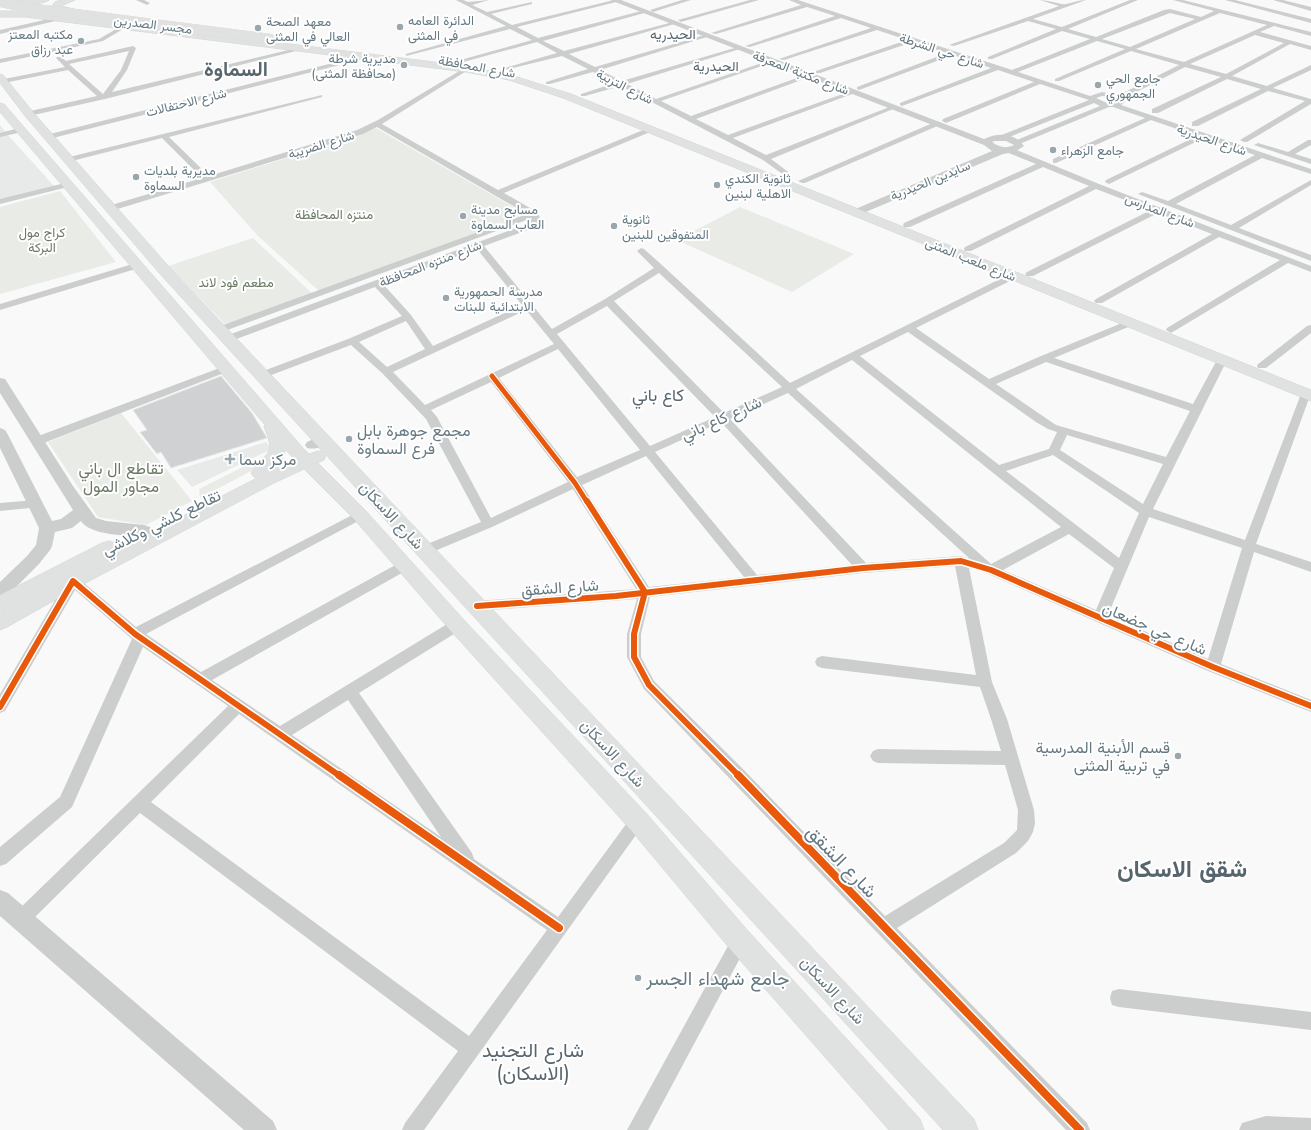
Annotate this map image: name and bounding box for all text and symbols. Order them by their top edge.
street label: مجسر الصدرين [113,10,193,39]
place label: الدائرة العامه في المثنى [408,11,474,46]
place label: معهد الصحة العالي في المثنى [266,12,350,47]
marker: الدائرة العامه في المثنى [395,22,405,32]
marker: معهد الصحة العالي في المثنى [253,23,263,33]
district label: الحيدريه [650,24,696,44]
place label: مكتبه المعتز عبد رزاق [7,25,73,59]
street label: شارع حي الشرطة [897,28,987,74]
marker: مكتبه المعتز عبد رزاق [76,36,86,46]
street label: شارع مكتبة المعرفة [750,45,852,100]
place label: مديرية شرطة (محافظة المثنى) [311,49,396,83]
street label: شارع المحافظة [437,50,517,83]
district label: السماوة [204,55,268,84]
district label: الحيدرية [693,56,739,76]
marker: مديرية شرطة (محافظة المثنى) [399,60,409,70]
street label: شارع التربية [593,64,656,109]
place label: جامع الحي الجمهوري [1106,69,1161,104]
marker: جامع الحي الجمهوري [1093,80,1103,90]
street label: شارع الاحتفالات [144,83,228,122]
street label: شارع الحيدرية [1174,119,1249,160]
street label: شارع الضريبة [286,125,357,164]
place label: جامع الزهراء [1061,141,1124,160]
marker: جامع الزهراء [1048,145,1058,155]
street label: سايدين الحيدرية [887,156,973,205]
place label: مديرية بلديات السماوة [144,161,216,195]
place label: ثانوية الكندي الاهلية لبنين [725,169,791,203]
marker: مديرية بلديات السماوة [131,172,141,182]
marker: ثانوية الكندي الاهلية لبنين [712,180,722,190]
street label: شارع المدارس [1122,189,1197,232]
place label: مسابح مدينة العاب السماوة [471,200,544,234]
park label: منتزه المحافظة [295,205,373,224]
place label: ثانوية المتفوقين للبنين [622,210,709,244]
marker: مسابح مدينة العاب السماوة [458,211,468,221]
marker: ثانوية المتفوقين للبنين [609,221,619,231]
park label: كراج مول البركة [19,223,66,257]
street label: شارع ملعب المثنى [923,233,1019,286]
street label: شارع منتزه المحافظة [376,235,484,292]
park label: مطعم فود لاند [198,273,274,292]
place label: مدرسة الحمهورية الابتدائية للبنات [454,282,543,316]
marker: مدرسة الحمهورية الابتدائية للبنات [441,293,451,303]
district label: كاع باني [632,383,685,409]
street label: شارع كاع باني [677,390,766,448]
place label: مجمع جوهرة بابل فرع السماوة [357,419,471,460]
marker: مجمع جوهرة بابل فرع السماوة [344,434,354,444]
place label: مركز سما [239,448,296,471]
marker: مركز سما [224,453,236,465]
park label: تقاطع ال باني مجاور المول [79,457,163,498]
street label: شارع الاسكان [354,476,429,554]
street label: تقاطع كلشي وكلاشي [98,484,226,563]
street label: شارع الشقق [520,573,600,602]
street label: شارع حي جضعان [1098,596,1211,663]
street label: شارع الاسكان [575,714,650,792]
place label: قسم الأبنية المدرسية في تربية المثنى [1035,736,1170,779]
marker: قسم الأبنية المدرسية في تربية المثنى [1173,751,1183,761]
street label: شارع الشقق [800,819,883,904]
district label: شقق الاسكان [1117,851,1247,886]
street label: شارع الاسكان [795,951,870,1029]
place label: جامع شهداء الجسر [645,965,790,992]
marker: جامع شهداء الجسر [633,973,643,983]
district label: شارع التجنيد (الاسكان) [482,1036,584,1088]

